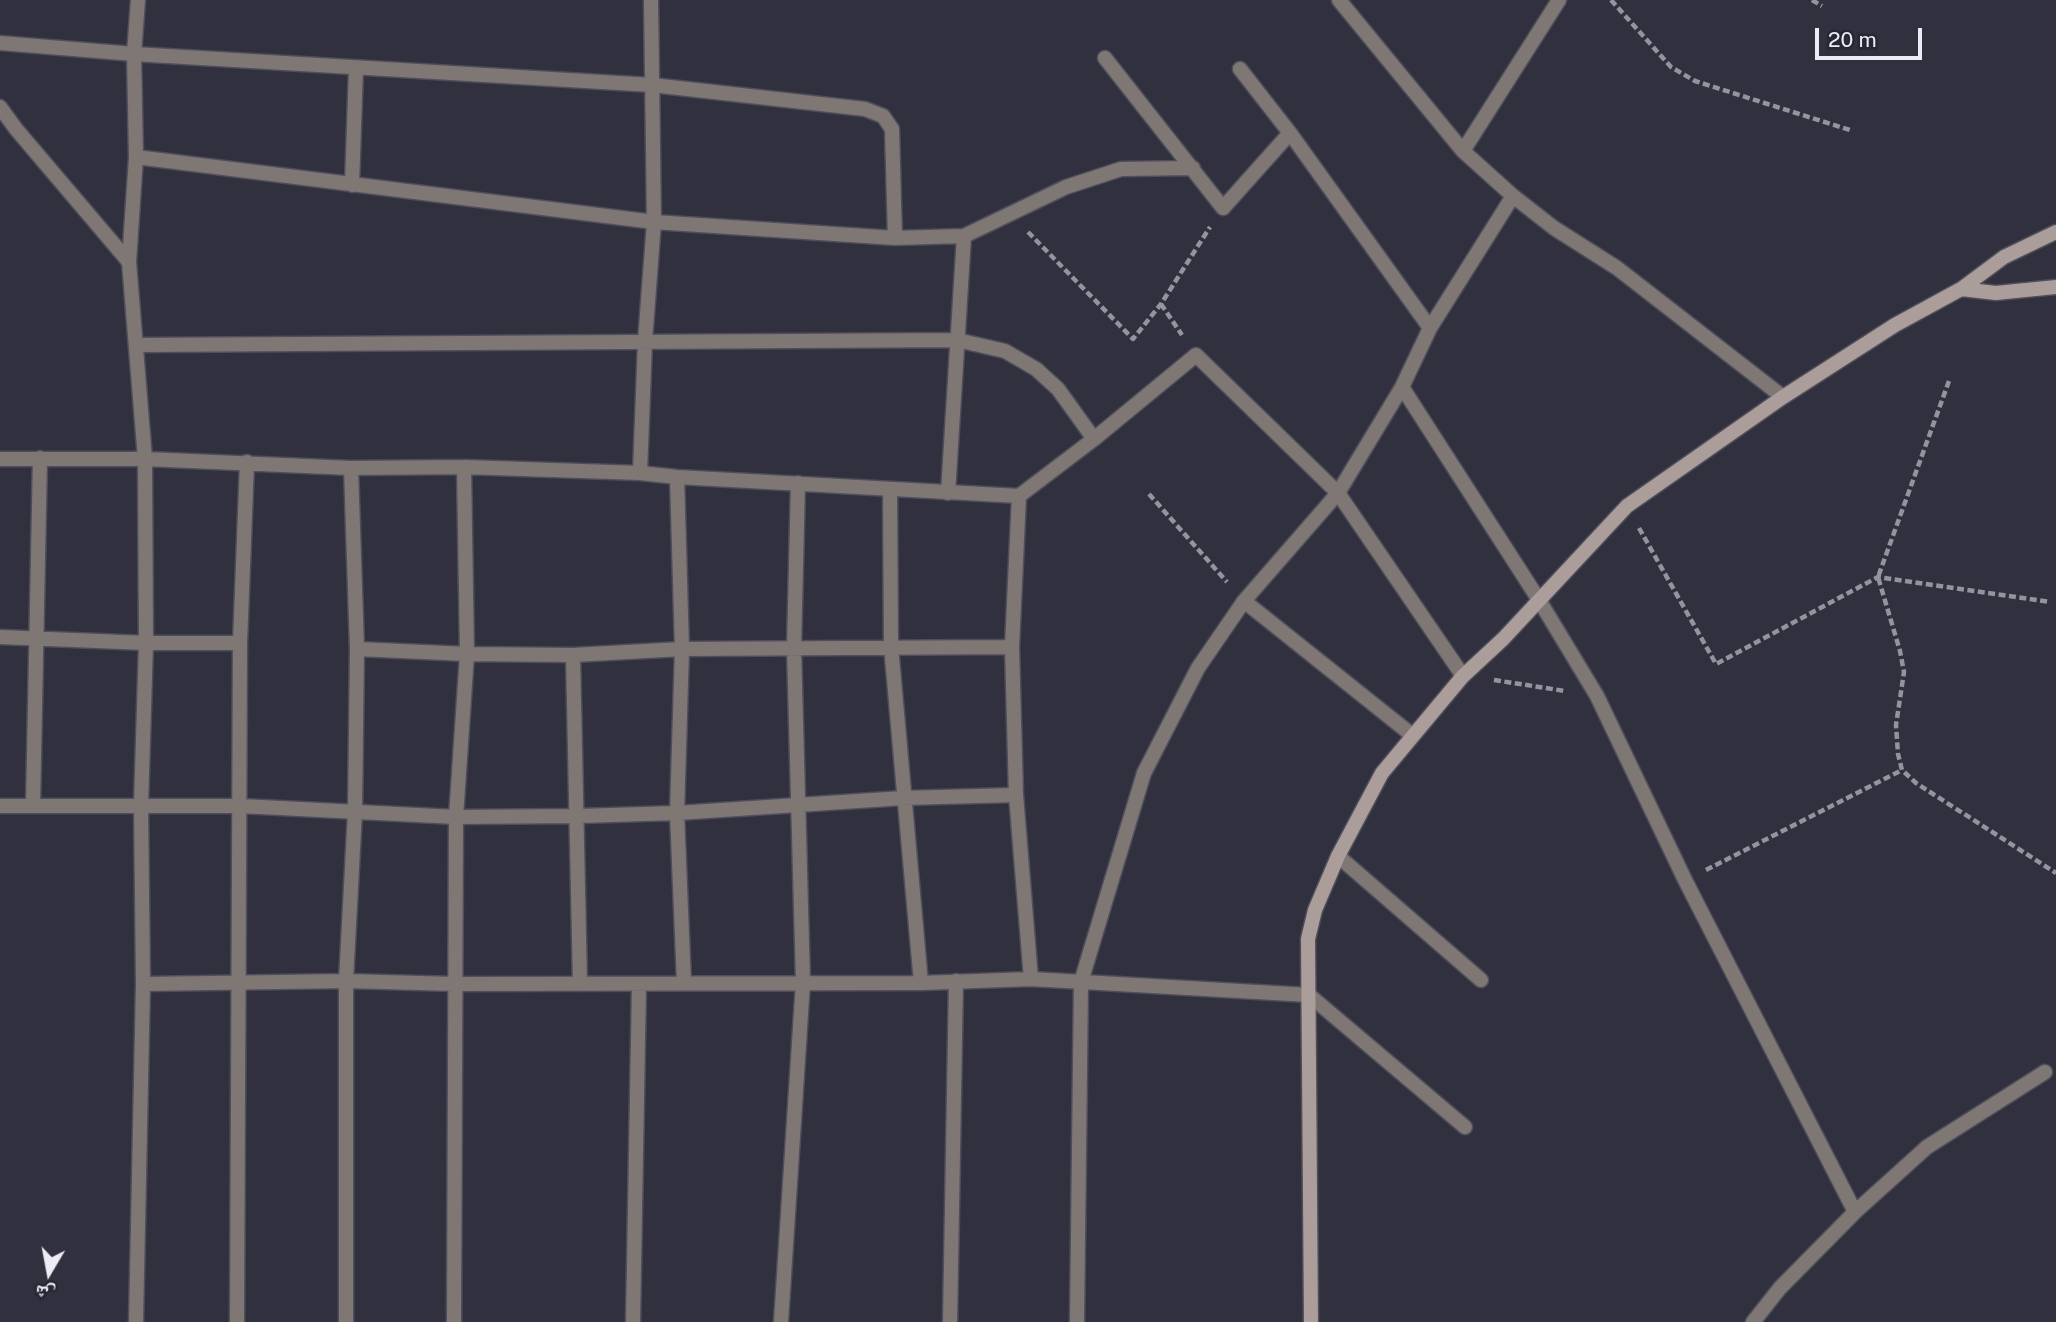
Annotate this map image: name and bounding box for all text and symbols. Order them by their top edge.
scale bar [1818,14,1925,58]
text: 20 m [1828,27,1877,52]
north arrow [14,1238,84,1308]
text: ش [34,1281,57,1306]

